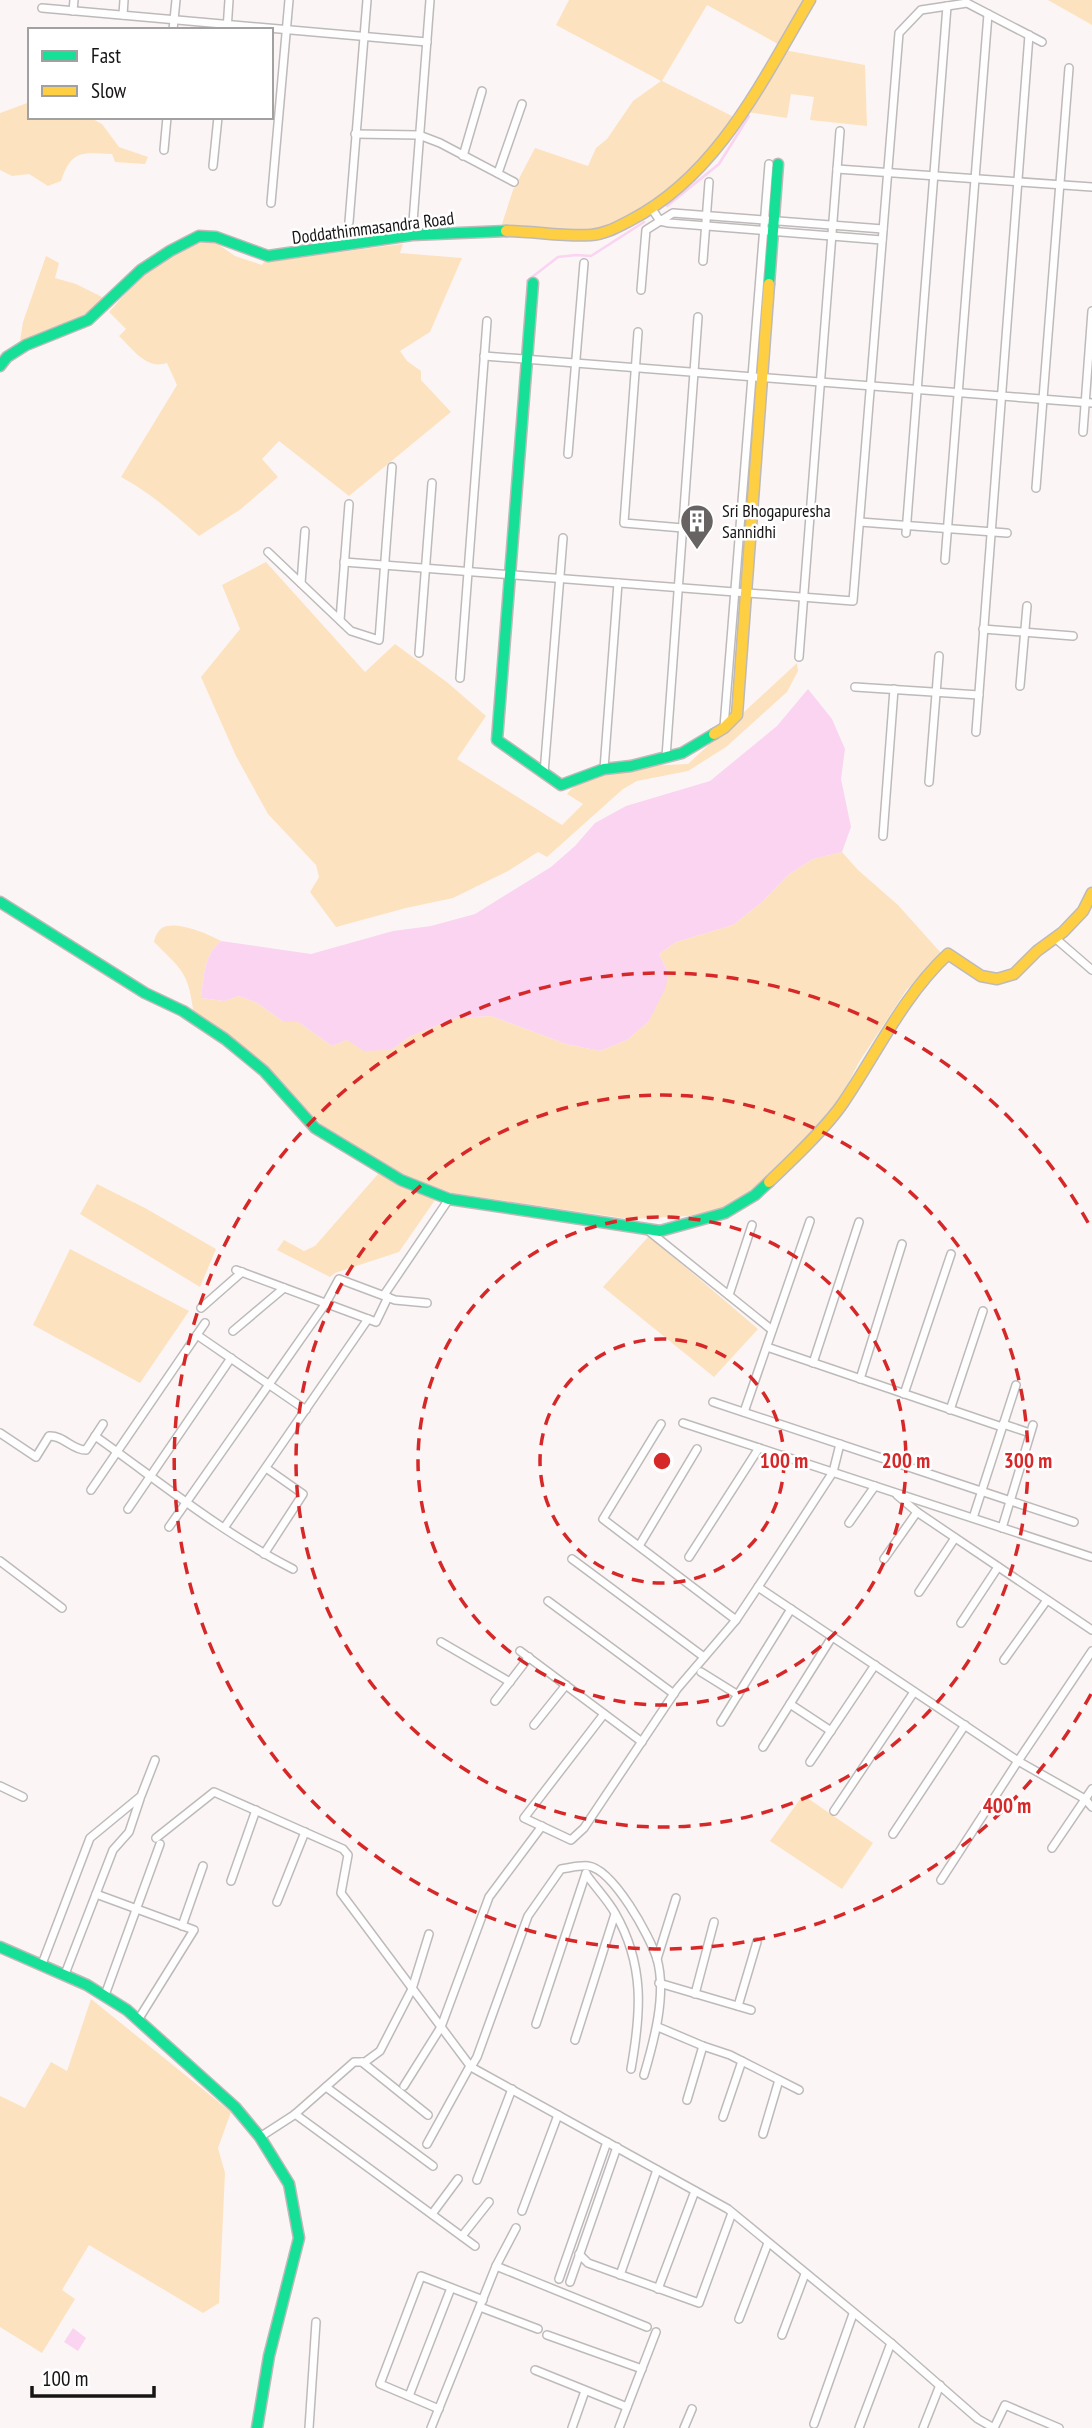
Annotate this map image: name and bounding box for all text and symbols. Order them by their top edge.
legend [28,28,273,119]
text: Fast [91,42,121,69]
text: Slow [91,77,127,104]
street label: Doddathimmasandra Road [291,206,455,249]
place label: Sri Bhogapuresha Sannidhi [722,499,831,543]
building icon: Sri Bhogapuresha Sannidhi [678,502,716,551]
text: 100 m [760,1447,808,1474]
text: 200 m [882,1447,930,1474]
text: 300 m [1004,1447,1052,1474]
centre of rings [650,1449,674,1473]
text: 400 m [983,1792,1031,1819]
scale bar [32,2354,154,2398]
text: 100 m [42,2365,88,2392]

